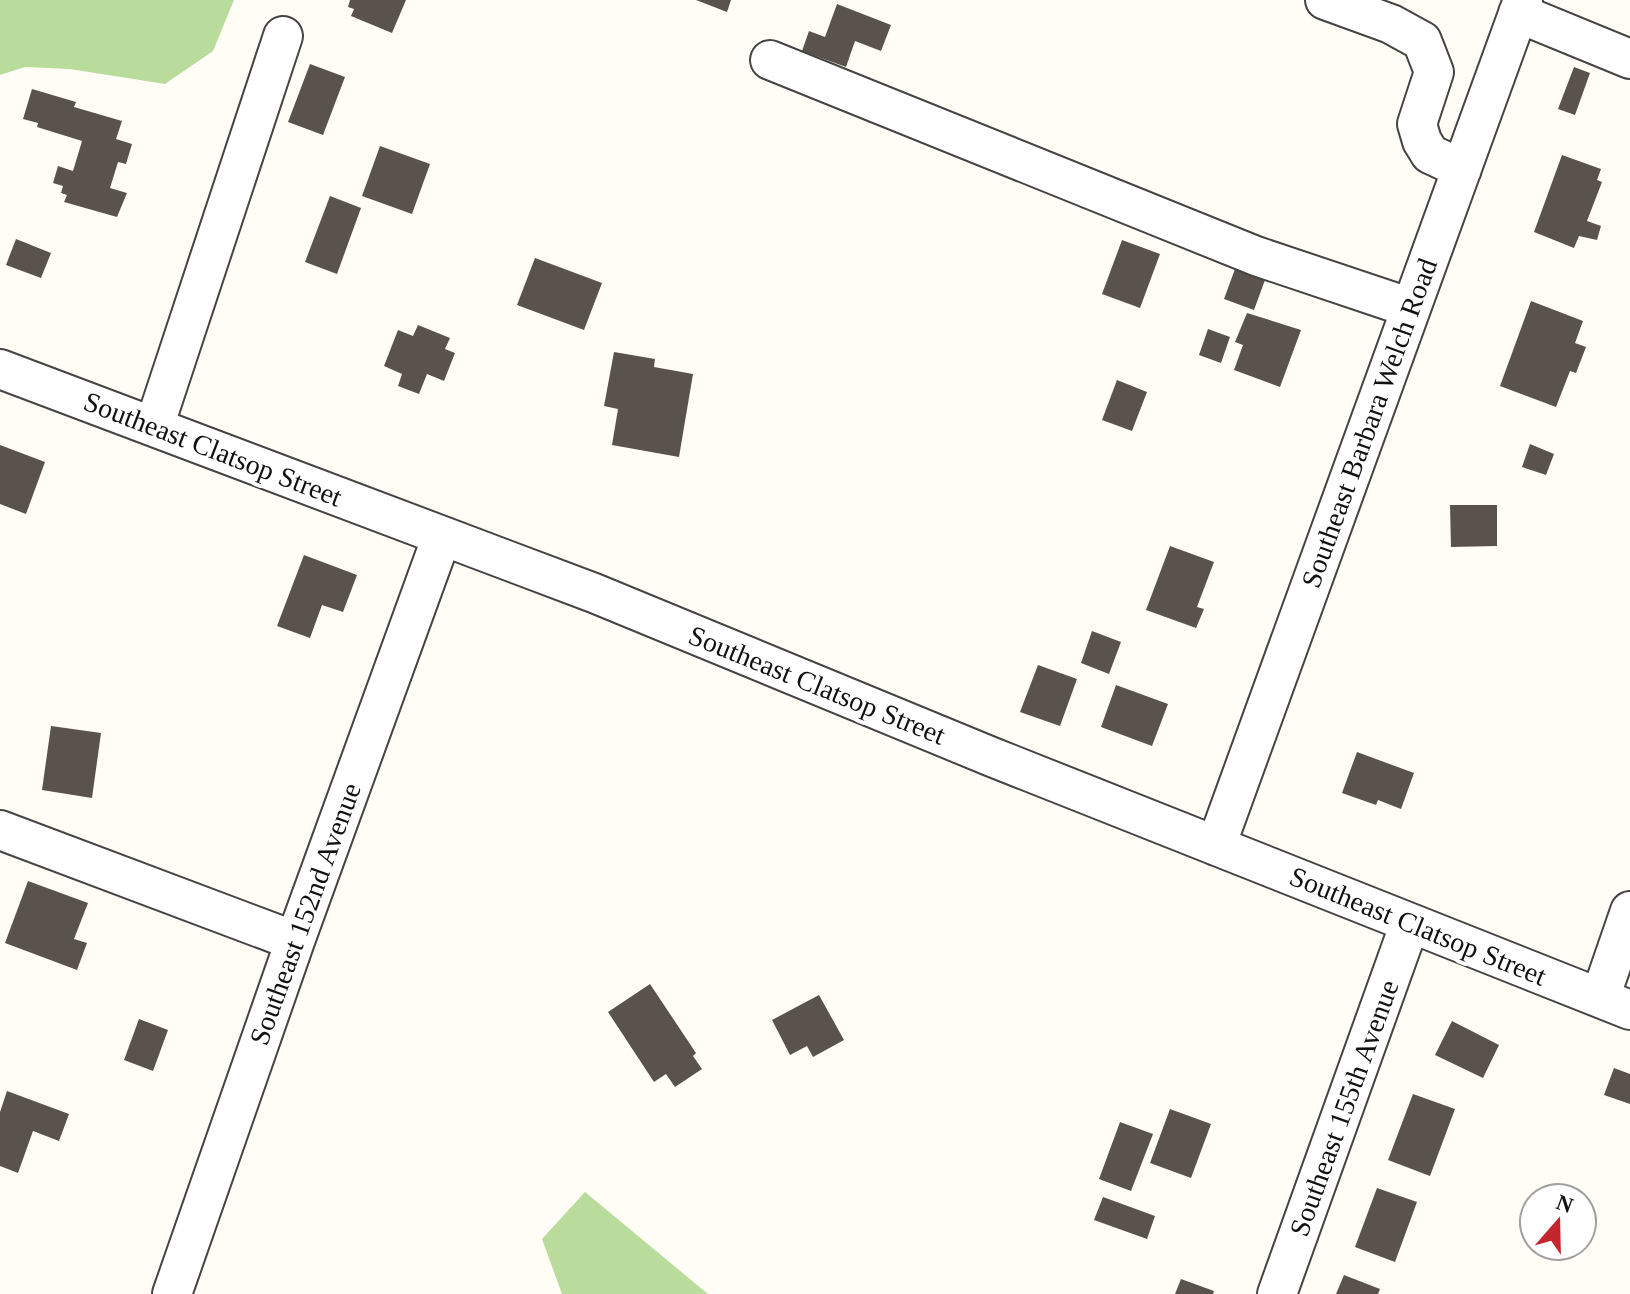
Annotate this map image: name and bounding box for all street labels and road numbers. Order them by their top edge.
street label: Southeast Barbara Welch Road [1295,254,1443,592]
street label: Southeast Clatsop Street [80,385,347,513]
street label: Southeast Clatsop Street [684,619,950,751]
street label: Southeast 152nd Avenue [243,779,367,1049]
street label: Southeast Clatsop Street [1285,860,1551,992]
street label: Southeast 155th Avenue [1283,976,1405,1240]

